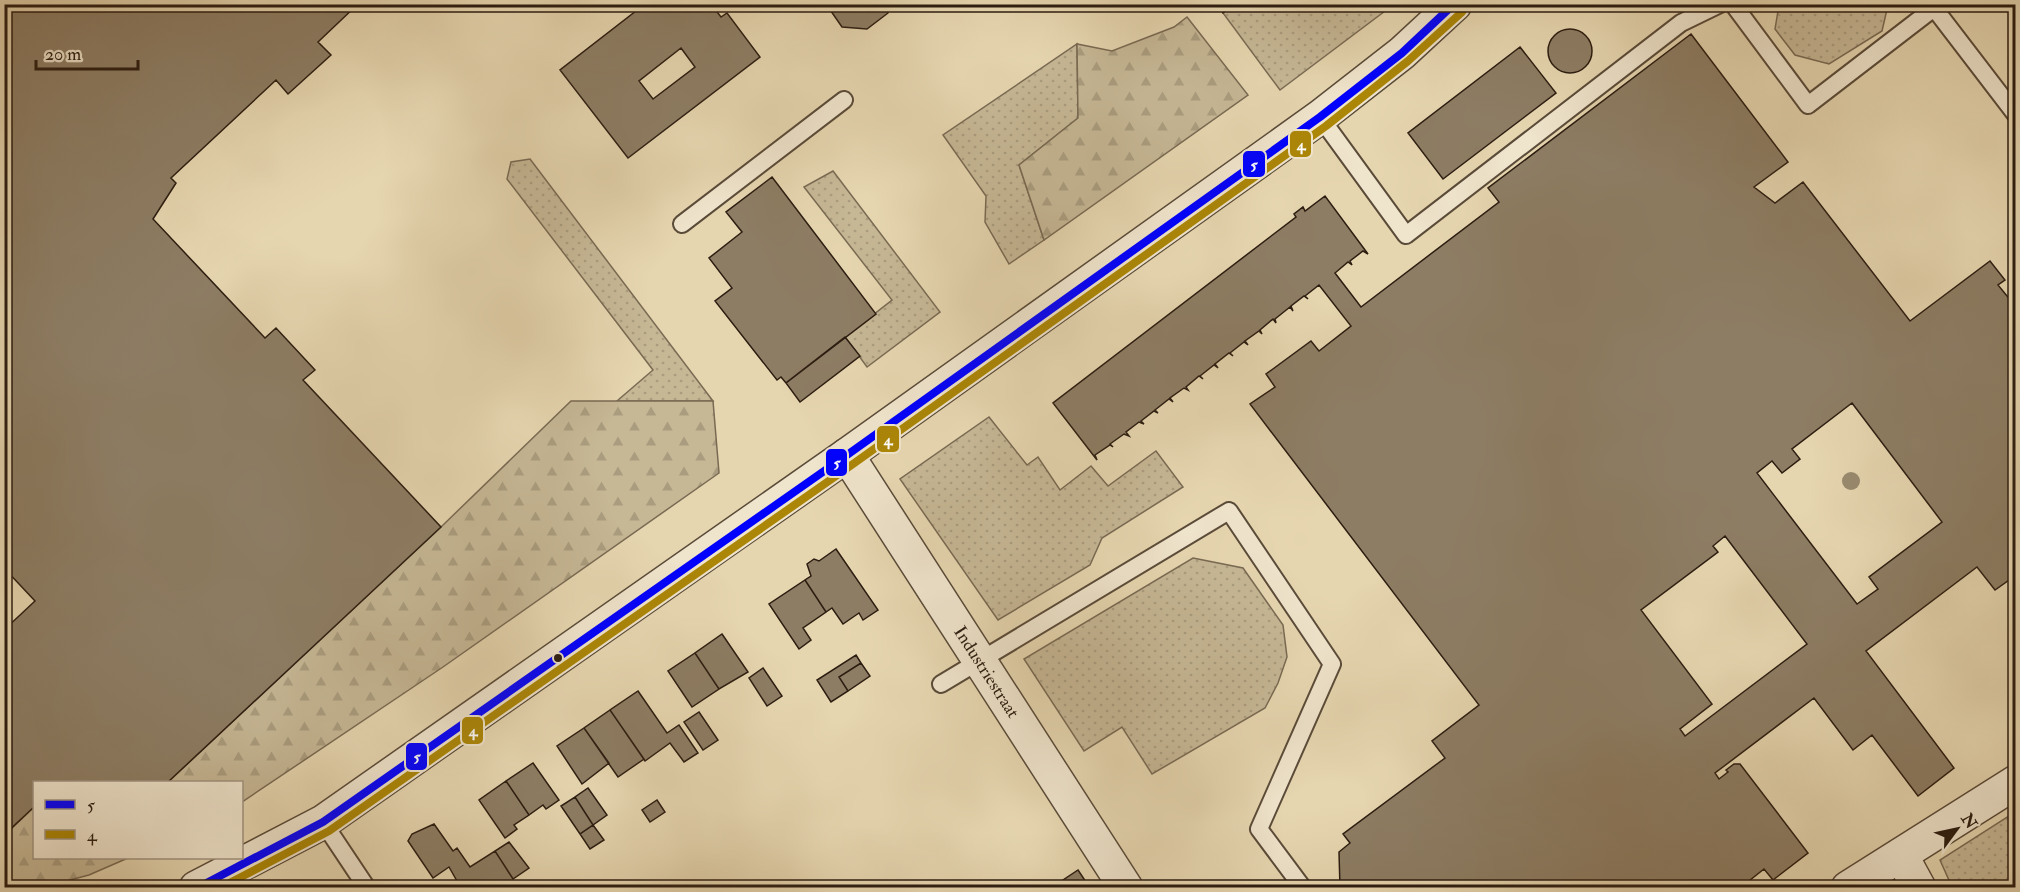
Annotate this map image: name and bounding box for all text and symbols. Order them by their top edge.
scale bar [36,33,138,71]
text: 20 m [45,43,81,66]
line badge: 4 [1289,130,1312,158]
text: 4 [1296,135,1307,155]
line badge: 5 [1242,150,1266,178]
text: 5 [1250,155,1258,175]
line badge: 4 [876,425,900,453]
text: 4 [883,430,894,450]
line badge: 5 [825,448,848,477]
text: 5 [833,453,841,473]
street label: Industriestraat [948,622,1025,723]
unlabelled marker [552,652,564,664]
line badge: 4 [461,716,484,745]
text: 4 [468,721,479,741]
line badge: 5 [405,742,428,771]
text: 5 [413,747,421,767]
legend [33,781,243,859]
text: 5 [87,794,95,817]
north arrow [1927,799,1987,859]
text: N [1956,809,1981,833]
text: 4 [87,824,98,847]

